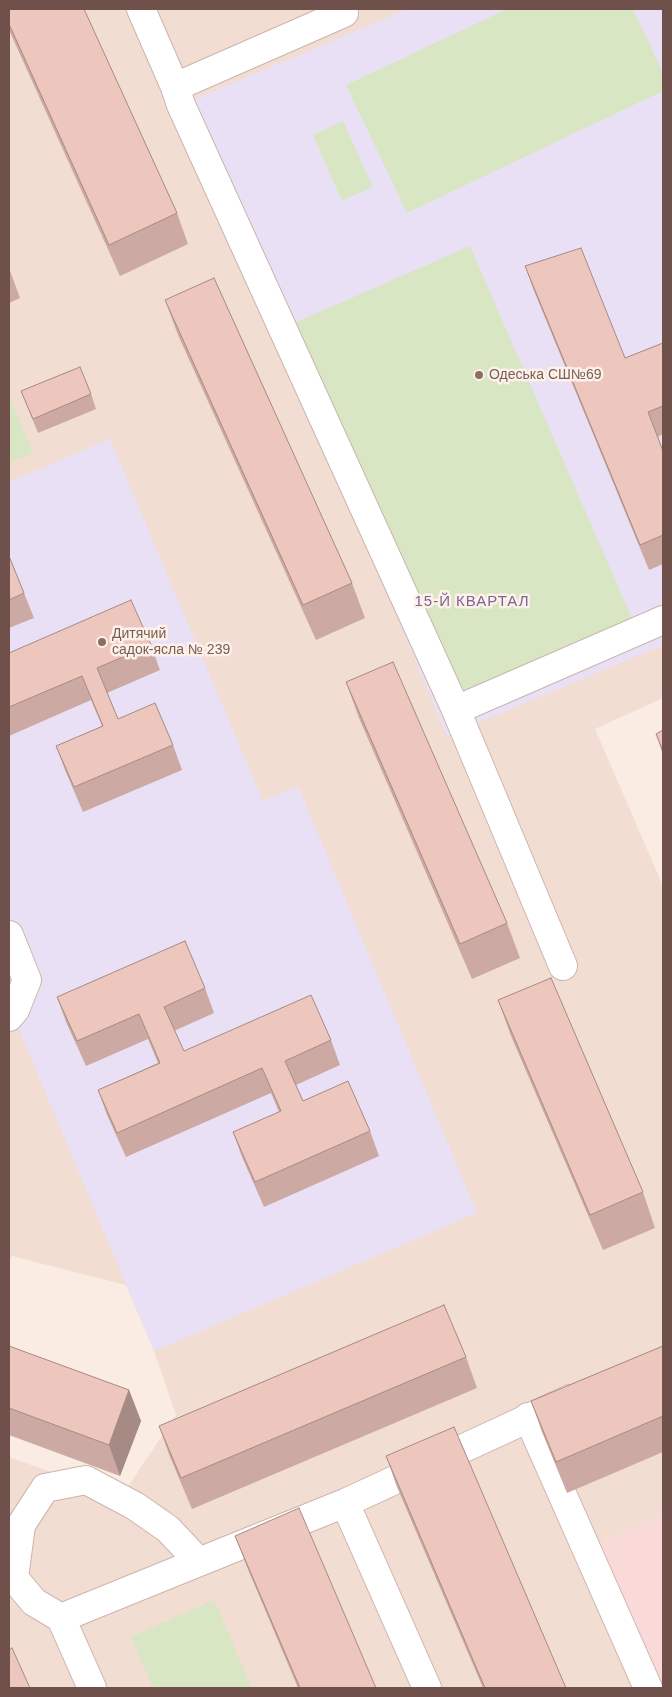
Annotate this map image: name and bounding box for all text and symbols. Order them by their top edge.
place label: Одеська СШ№69 [489,367,601,383]
marker: Одеська СШ№69 [473,369,485,381]
district label: 15-Й КВАРТАЛ [413,593,531,611]
place label: Дитячий садок-ясла № 239 [112,626,230,658]
marker: Дитячий садок-ясла № 239 [96,636,108,648]

